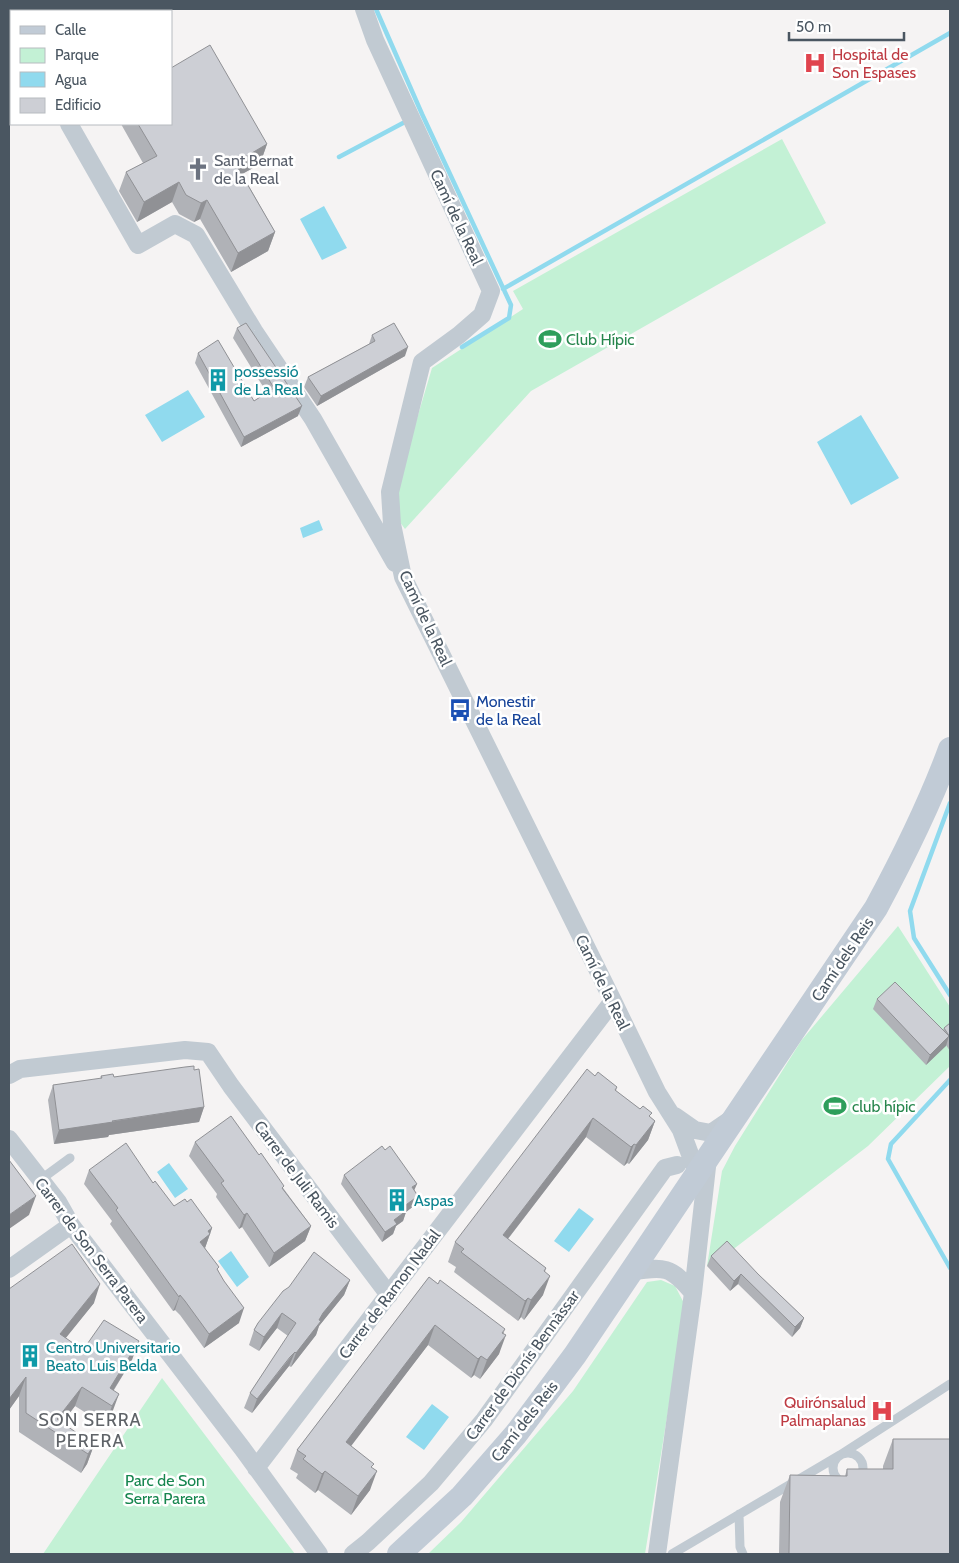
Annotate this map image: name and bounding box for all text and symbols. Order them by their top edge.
legend [10,10,172,125]
scale bar [789,10,904,42]
text: 50 m [796,18,831,36]
text: Calle [55,21,86,39]
place label: Hospital de Son Espases [832,45,917,82]
text: Parque [55,46,99,64]
hospital icon: Hospital de Son Espases [802,50,828,76]
text: Agua [55,71,87,89]
text: Edificio [55,96,101,114]
place label: Sant Bernat de la Real [214,151,294,188]
church icon: Sant Bernat de la Real [185,156,211,182]
street label: Camí de la Real [426,166,487,268]
sports icon: Club Hípic [537,326,563,352]
place label: Club Hípic [566,330,635,349]
place label: possessió de La Real [234,362,303,399]
building icon: possessió de La Real [205,367,231,393]
street label: Camí de la Real [395,567,456,669]
place label: Monestir de la Real [476,692,541,729]
bus stop icon: Monestir de la Real [447,697,473,723]
street label: Camí dels Reis [807,913,878,1005]
street label: Camí de la Real [571,932,634,1033]
sports icon: club hípic [822,1093,848,1119]
place label: club hípic [852,1097,916,1116]
street label: Carrer de Juli Ramis [250,1117,343,1232]
street label: Carrer de Son Serra Parera [31,1174,153,1327]
building icon: Aspas [384,1187,410,1213]
place label: Aspas [414,1191,454,1210]
street label: Carrer de Ramon Nadal [335,1226,444,1363]
street label: Carrer de Dionís Bennàssar [462,1286,584,1444]
place label: Centro Universitario Beato Luis Belda [46,1338,180,1375]
building icon: Centro Universitario Beato Luis Belda [17,1343,43,1369]
street label: Camí dels Reis [487,1377,562,1465]
place label: Quirónsalud Palmaplanas [780,1393,866,1430]
hospital icon: Quirónsalud Palmaplanas [869,1398,895,1424]
district label: SON SERRA PERERA [38,1409,142,1452]
park label: Parc de Son Serra Parera [124,1471,206,1508]

